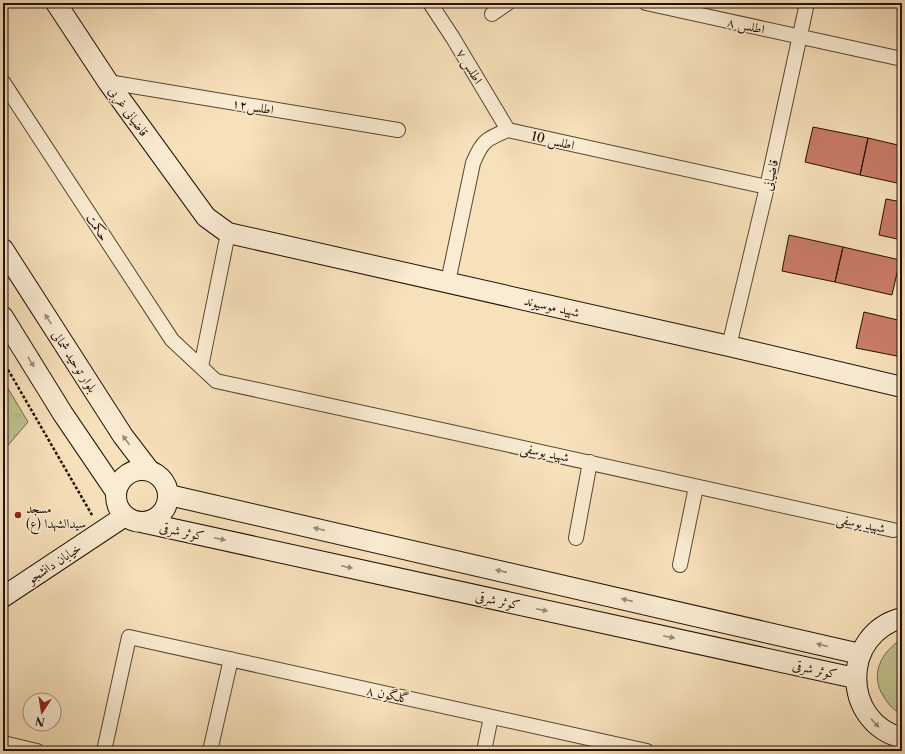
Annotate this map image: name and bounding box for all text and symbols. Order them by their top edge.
street label: اطلس ۸ [725,13,766,39]
street label: اطلس ۷ [452,46,487,88]
street label: قاضیانی غربی [104,83,153,141]
street label: اطلس۱۲ [231,94,275,120]
street label: اطلس 10 [529,127,576,155]
street label: قاضیانی [759,158,782,192]
street label: حکمت [83,210,113,244]
street label: شهید موسیوند [523,292,581,321]
one-way arrow [44,313,51,324]
street label: بلوار توحید شمالی [48,327,101,396]
one-way arrow [27,356,34,368]
one-way arrow [121,434,130,445]
street label: شهید یوسفی [519,439,571,468]
place label: مسجد سیدالشهدا (ع) [26,500,86,535]
marker: مسجد سیدالشهدا (ع) [13,510,23,520]
street label: شهید یوسفی [835,510,887,539]
street label: کوثر شرقی [158,518,206,545]
one-way arrow [313,526,325,532]
one-way arrow [214,536,226,542]
street label: خیابان دانشجو [22,539,84,589]
one-way arrow [341,564,353,570]
one-way arrow [494,568,507,574]
street label: کوثر شرقی [474,587,522,614]
one-way arrow [621,597,633,603]
one-way arrow [536,607,549,613]
one-way arrow [663,635,676,641]
one-way arrow [816,642,828,648]
street label: کوثر شرقی [791,656,839,683]
street label: گلگون ۸ [365,682,411,707]
north arrow [22,692,62,732]
text: N [33,714,46,730]
one-way arrow [870,718,879,727]

